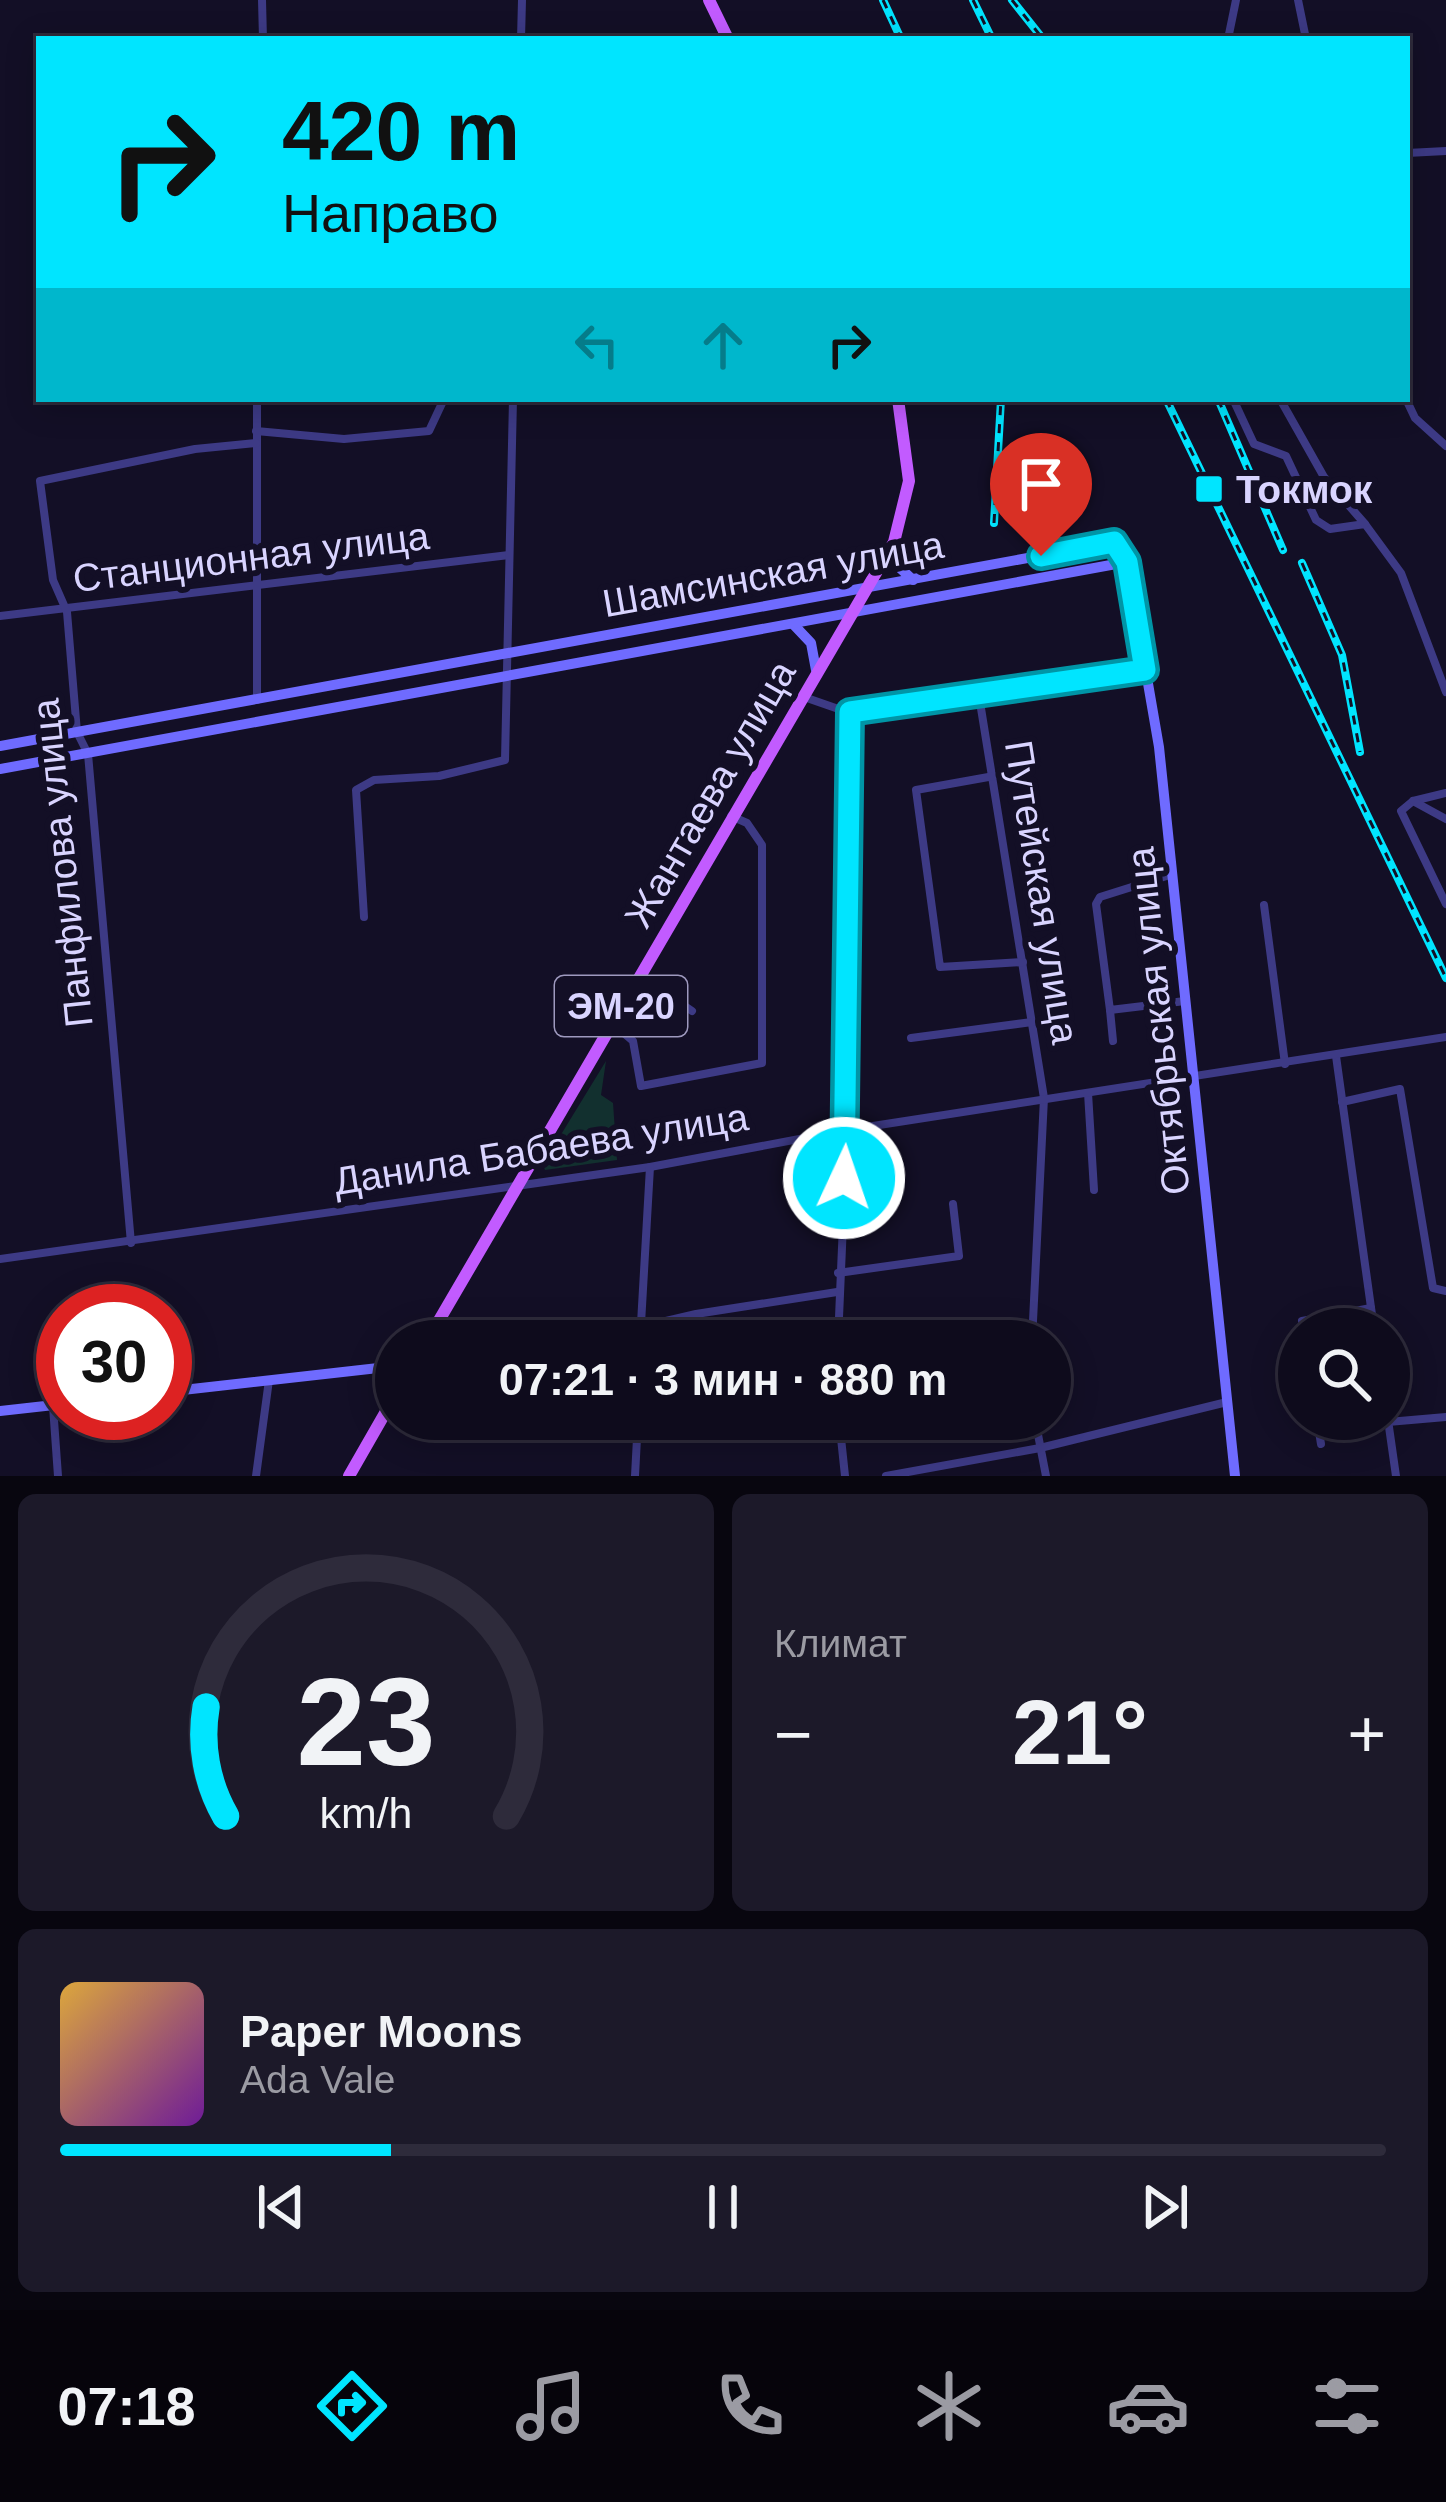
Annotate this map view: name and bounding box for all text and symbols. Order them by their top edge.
icon: right [84,84,240,240]
text: 420 m [282,84,520,178]
text: Направо [282,183,498,243]
icon: left [564,312,630,378]
icon: ahead [690,312,756,378]
icon: right [816,312,882,378]
pin [990,433,1092,556]
icon: arrive [1008,451,1074,517]
place label: Токмок [1236,468,1373,511]
marker: Токмок [1193,473,1225,505]
street label: Станционная улица [70,514,432,600]
street label: Шамсинская улица [599,523,947,625]
street label: Жантаева улица [616,653,804,935]
street label: Панфилова улица [23,696,101,1029]
street label: Путейская улица [997,737,1087,1047]
street label: Октябрьская улица [1118,845,1198,1197]
road number: ЭМ-20 [555,976,687,1036]
street label: Данила Бабаева улица [331,1095,752,1203]
position arrow [781,1115,907,1241]
speed limit sign: 30 [36,1284,192,1440]
map controls [1278,1308,1410,1440]
button: search [1278,1308,1410,1440]
text: 07:21 · 3 мин · 880 m [499,1354,947,1405]
text: Климат [774,1622,907,1665]
text: 23 [297,1652,435,1791]
text: 21° [1012,1683,1148,1783]
text: − [774,1697,813,1771]
text: + [1347,1697,1386,1771]
text: km/h [320,1788,412,1836]
text: Paper Moons [240,2006,523,2057]
text: Ada Vale [240,2058,395,2101]
icon: previous [248,2174,314,2240]
icon: pause [690,2174,756,2240]
icon: next [1132,2174,1198,2240]
icon: directions [310,2364,394,2448]
icon: music [509,2364,593,2448]
icon: phone [708,2364,792,2448]
icon: climate [907,2364,991,2448]
icon: car [1106,2364,1190,2448]
icon: filters [1305,2364,1389,2448]
text: 07:18 [57,2376,196,2436]

